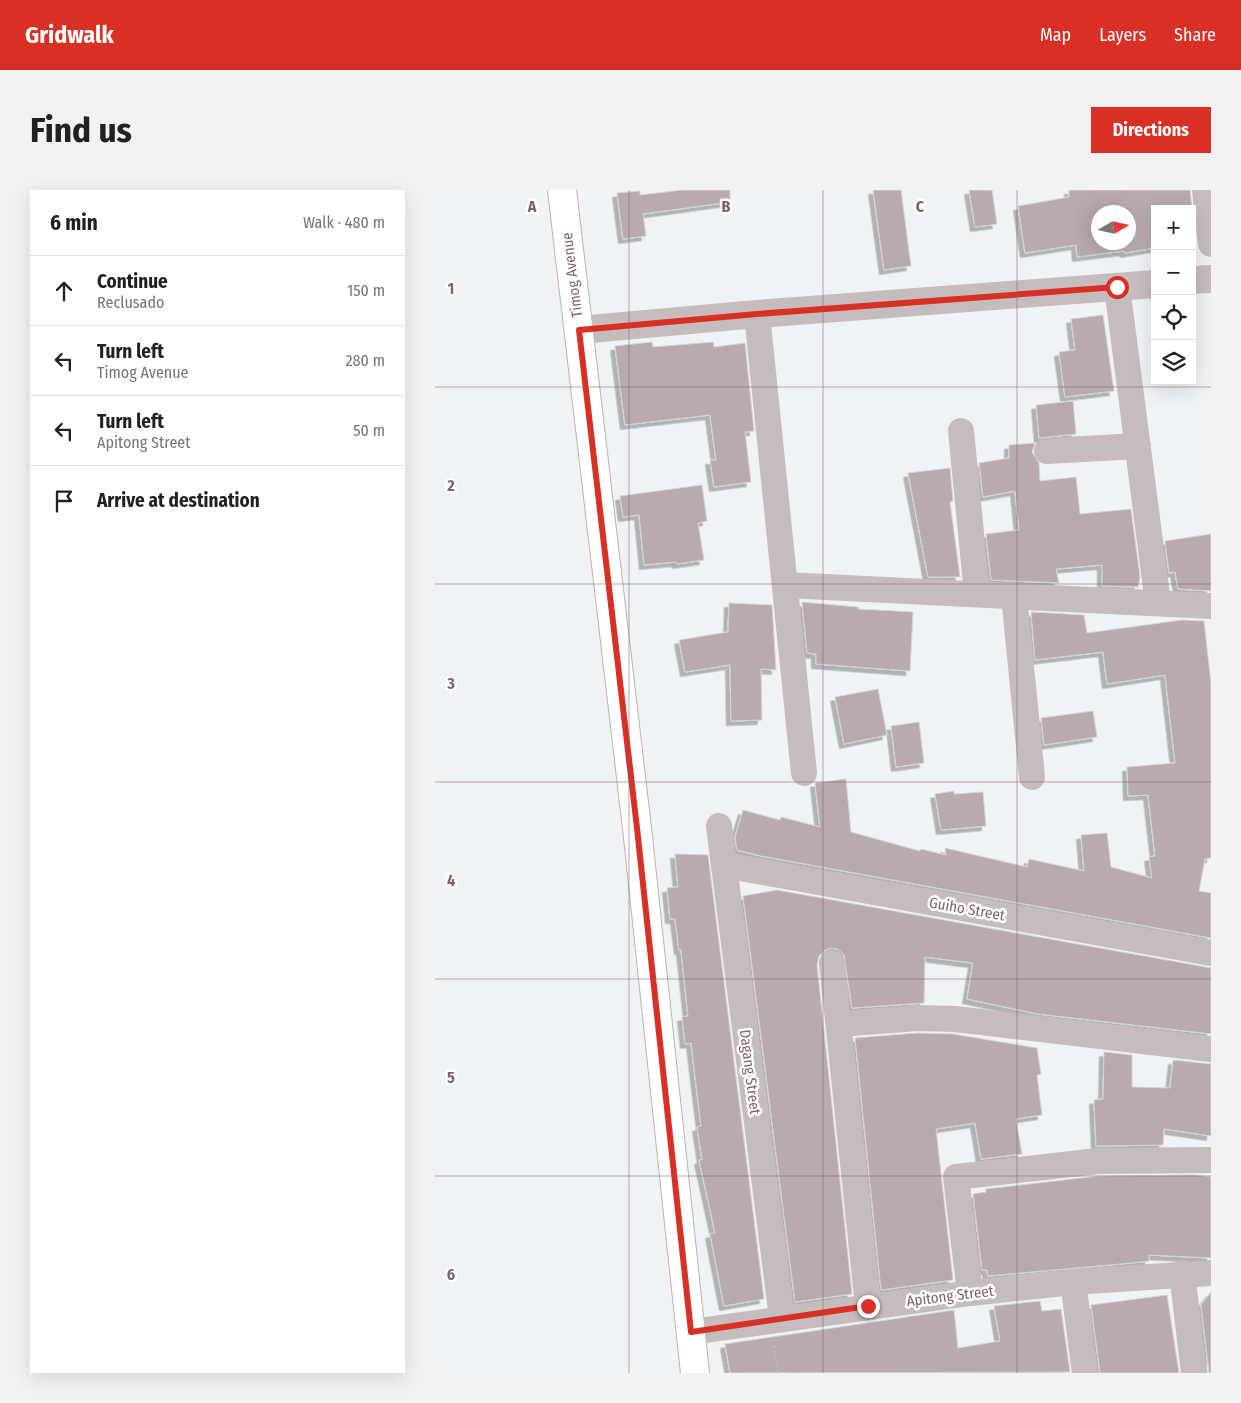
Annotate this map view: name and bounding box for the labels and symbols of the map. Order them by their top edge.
text: A [527,197,537,216]
text: B [722,197,731,216]
text: C [916,197,925,216]
north arrow [1091,205,1136,250]
street label: Timog Avenue [558,231,586,319]
route start [1106,276,1129,299]
text: 1 [448,279,454,298]
text: 2 [446,476,455,495]
text: 3 [446,674,455,693]
text: 4 [447,871,455,890]
street label: Guiho Street [928,894,1006,925]
street label: Dagang Street [736,1029,764,1115]
text: 5 [447,1068,455,1087]
text: 6 [447,1265,455,1284]
street label: Apitong Street [905,1282,995,1310]
route end [857,1295,880,1318]

